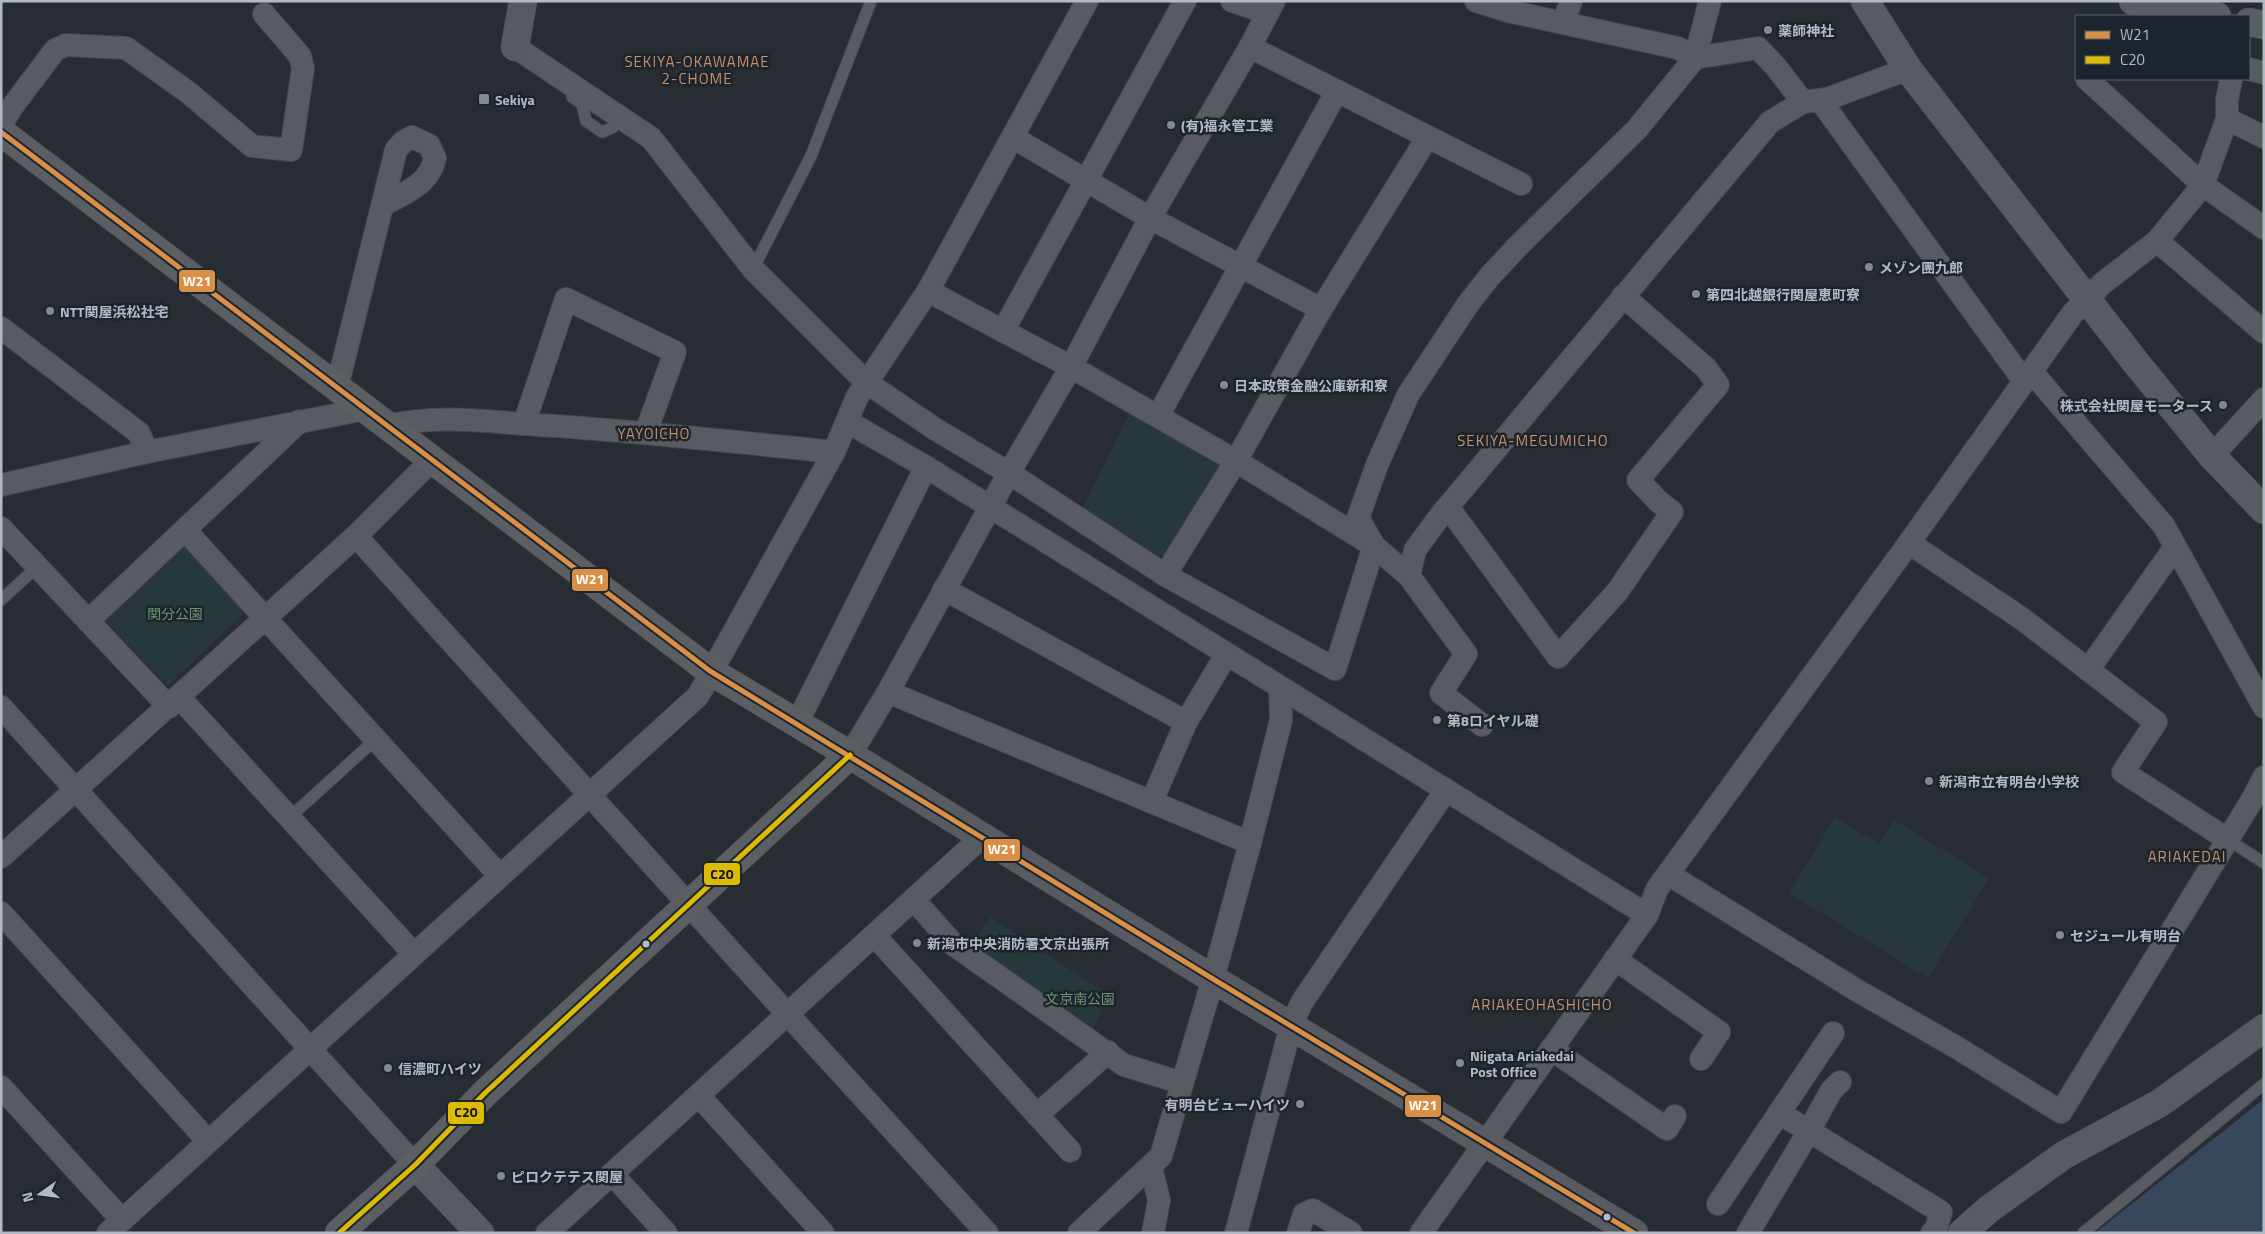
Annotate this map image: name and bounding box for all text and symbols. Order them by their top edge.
legend [2075,15,2250,80]
place label: 薬師神社 [1778,20,1834,41]
text: W21 [2120,23,2150,46]
marker: 薬師神社 [1762,24,1774,36]
text: C20 [2120,48,2145,71]
district label: SEKIYA-OKAWAMAE 2-CHOME [624,50,770,90]
place label: Sekiya [495,89,535,110]
marker: Sekiya [477,92,491,106]
place label: (有)福永管工業 [1181,115,1274,136]
marker: (有)福永管工業 [1165,119,1177,131]
place label: メゾン團九郎 [1879,257,1963,278]
marker: メゾン團九郎 [1863,261,1875,273]
line badge: W21 [178,269,216,293]
text: W21 [183,270,211,291]
place label: 第四北越銀行関屋恵町寮 [1706,284,1860,305]
marker: 第四北越銀行関屋恵町寮 [1690,288,1702,300]
place label: NTT関屋浜松社宅 [60,301,168,322]
marker: NTT関屋浜松社宅 [44,305,56,317]
place label: 日本政策金融公庫新和寮 [1234,375,1388,396]
marker: 日本政策金融公庫新和寮 [1218,379,1230,391]
place label: 株式会社関屋モータース [2060,395,2213,416]
marker: 株式会社関屋モータース [2217,399,2229,411]
district label: YAYOICHO [618,422,690,445]
district label: SEKIYA-MEGUMICHO [1457,429,1609,452]
line badge: W21 [571,568,609,592]
text: W21 [576,568,604,589]
park label: 関分公園 [147,603,203,624]
place label: 第8ロイヤル礎 [1447,710,1538,731]
marker: 第8ロイヤル礎 [1431,714,1443,726]
place label: 新潟市立有明台小学校 [1939,771,2079,792]
marker: 新潟市立有明台小学校 [1923,775,1935,787]
line badge: W21 [983,838,1021,862]
text: W21 [988,838,1016,859]
district label: ARIAKEDAI [2148,845,2226,868]
line badge: C20 [703,862,741,886]
text: C20 [710,863,734,884]
place label: セジュール有明台 [2070,925,2181,946]
marker: セジュール有明台 [2054,929,2066,941]
place label: 新潟市中央消防署文京出張所 [927,933,1109,954]
marker: 新潟市中央消防署文京出張所 [911,937,923,949]
unlabelled marker [641,939,651,949]
park label: 文京南公園 [1045,988,1115,1009]
district label: ARIAKEOHASHICHO [1471,993,1613,1016]
place label: Niigata Ariakedai Post Office [1470,1045,1574,1082]
marker: Niigata Ariakedai Post Office [1454,1057,1466,1069]
place label: 信濃町ハイツ [398,1058,482,1079]
marker: 信濃町ハイツ [382,1062,394,1074]
place label: 有明台ビューハイツ [1165,1094,1290,1115]
line badge: W21 [1404,1094,1442,1118]
text: W21 [1409,1094,1437,1115]
marker: 有明台ビューハイツ [1294,1098,1306,1110]
line badge: C20 [447,1101,485,1125]
text: C20 [454,1101,478,1122]
place label: ピロクテテス関屋 [511,1166,623,1187]
north arrow [15,1169,65,1219]
marker: ピロクテテス関屋 [495,1170,507,1182]
text: N [16,1190,38,1205]
unlabelled marker [1602,1212,1612,1222]

